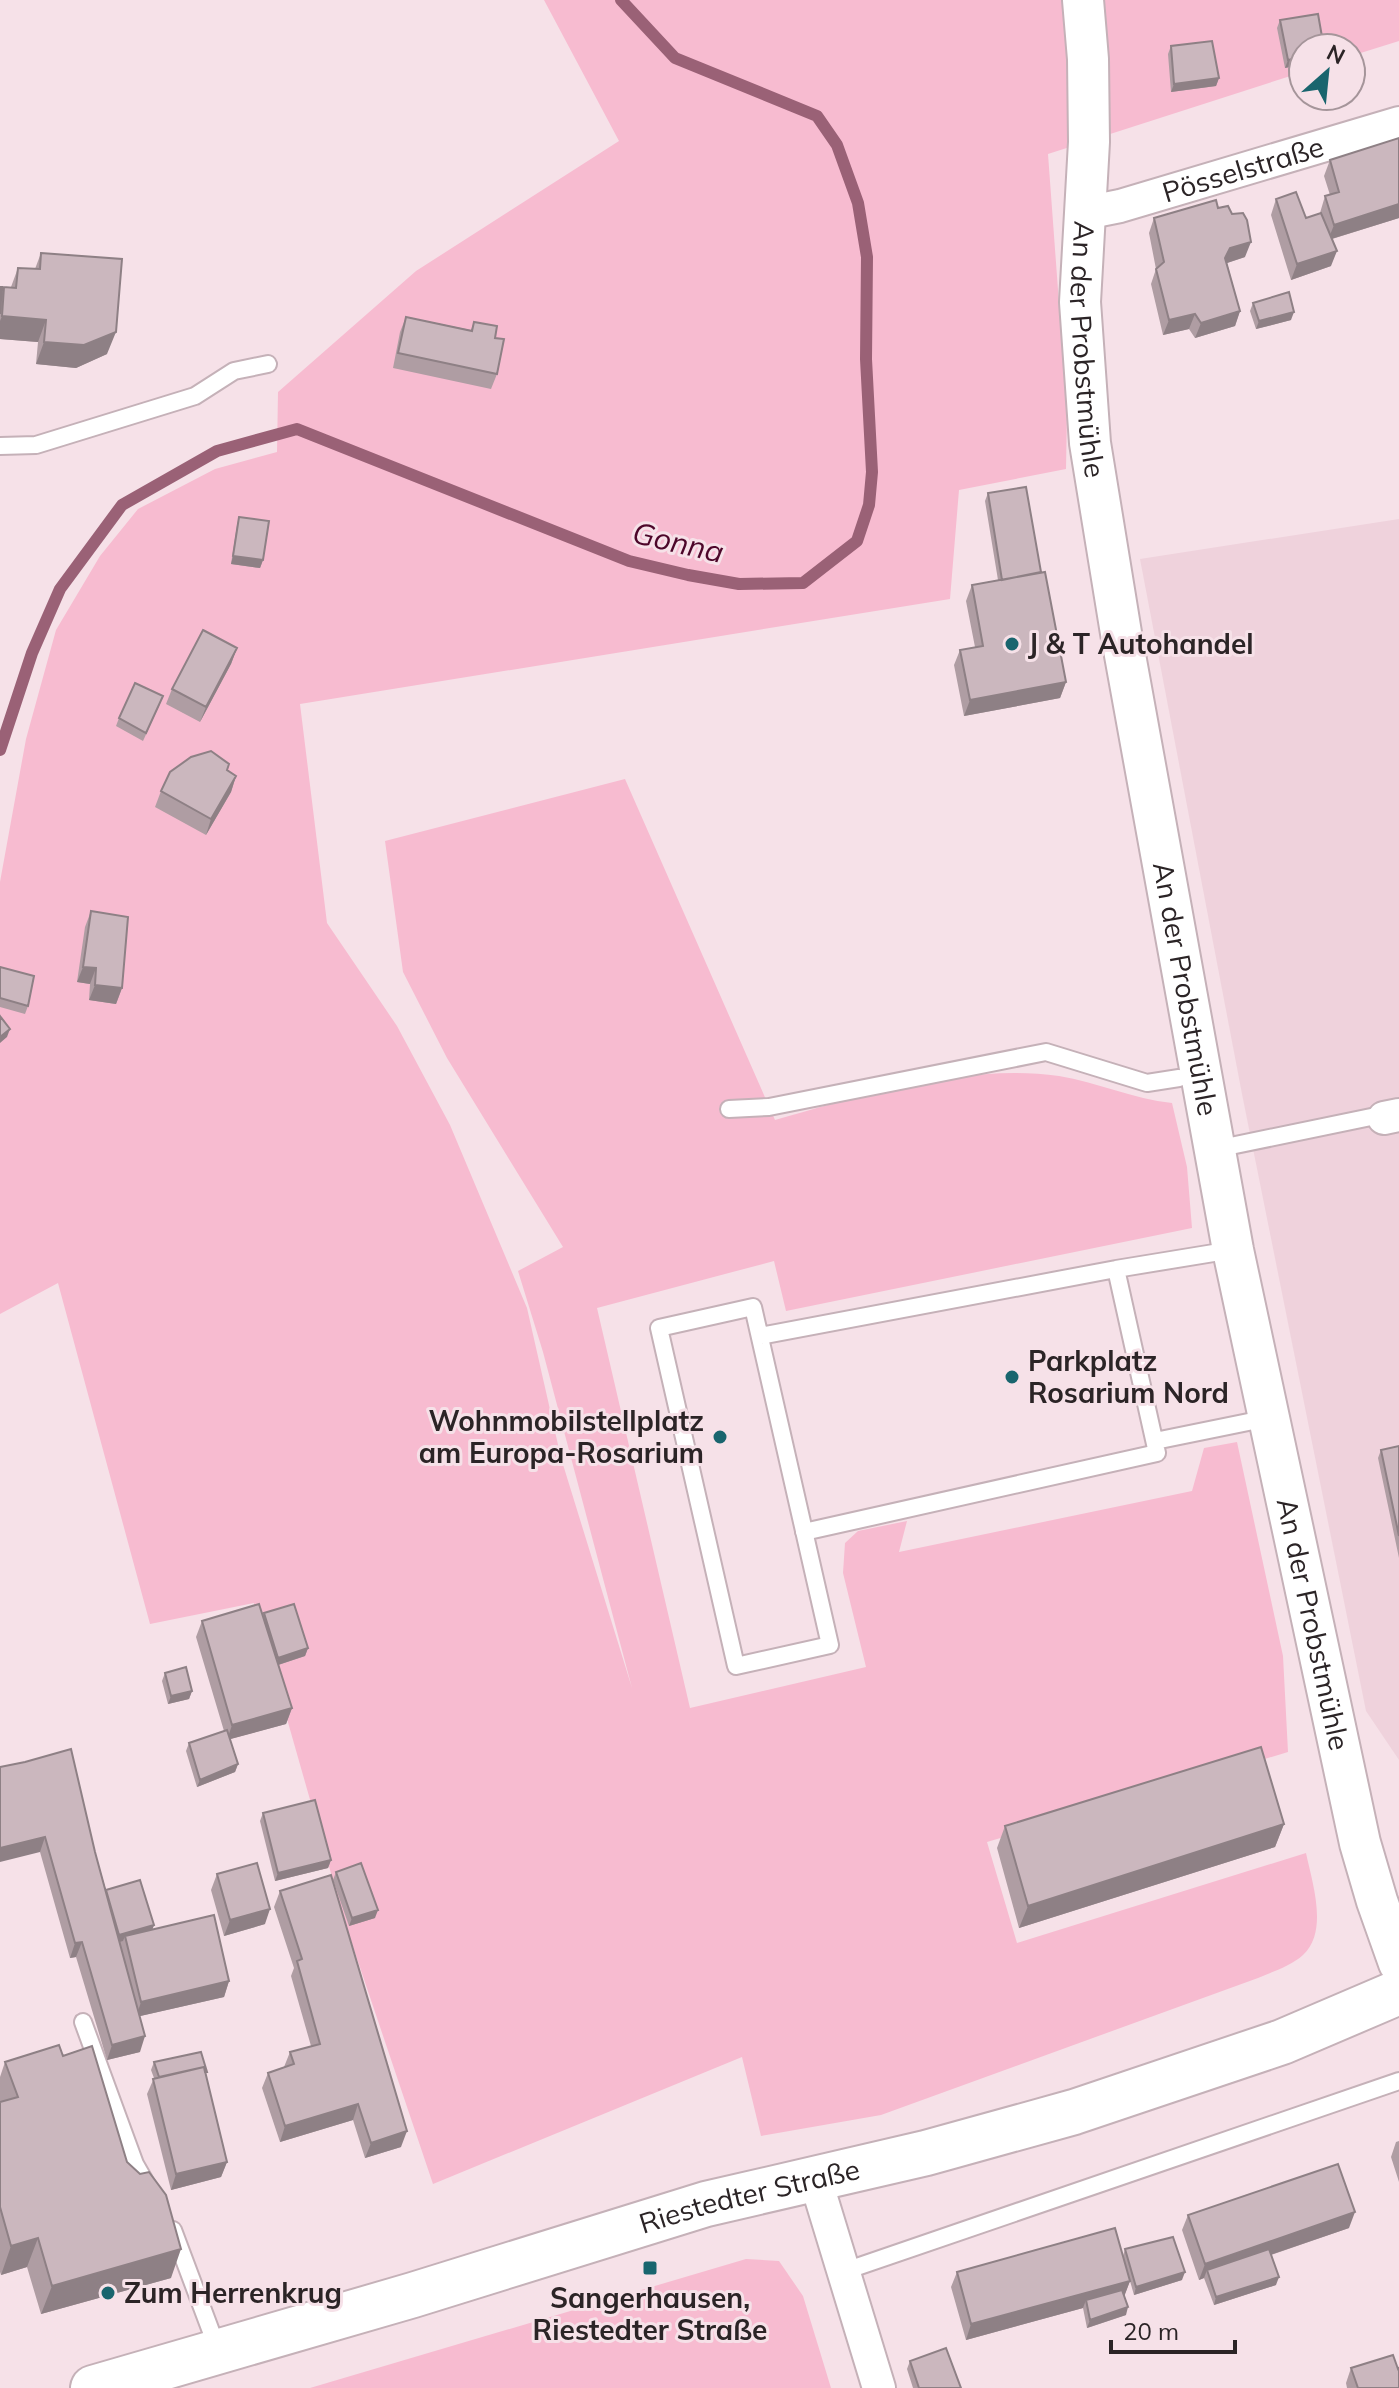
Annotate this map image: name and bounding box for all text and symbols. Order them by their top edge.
north arrow [1287,32,1367,112]
text: N [1322,38,1350,70]
street label: Pösselstraße [1158,128,1328,209]
street label: An der Probstmühle [1063,220,1113,480]
water label: Gonna [629,513,727,571]
place label: J & T Autohandel [1028,626,1254,661]
marker: J & T Autohandel [1003,635,1021,653]
street label: An der Probstmühle [1146,859,1226,1118]
place label: Parkplatz Rosarium Nord [1028,1343,1229,1410]
marker: Parkplatz Rosarium Nord [1003,1368,1021,1386]
place label: Wohnmobilstellplatz am Europa-Rosarium [419,1403,704,1470]
marker: Wohnmobilstellplatz am Europa-Rosarium [711,1428,729,1446]
street label: An der Probstmühle [1270,1495,1358,1753]
street label: Riestedter Straße [635,2151,863,2241]
marker: Sangerhausen, Riestedter Straße [641,2259,659,2277]
place label: Zum Herrenkrug [124,2275,342,2310]
place label: Sangerhausen, Riestedter Straße [533,2280,767,2347]
marker: Zum Herrenkrug [99,2284,117,2302]
scale bar [1111,2304,1235,2354]
text: 20 m [1123,2316,1179,2346]

